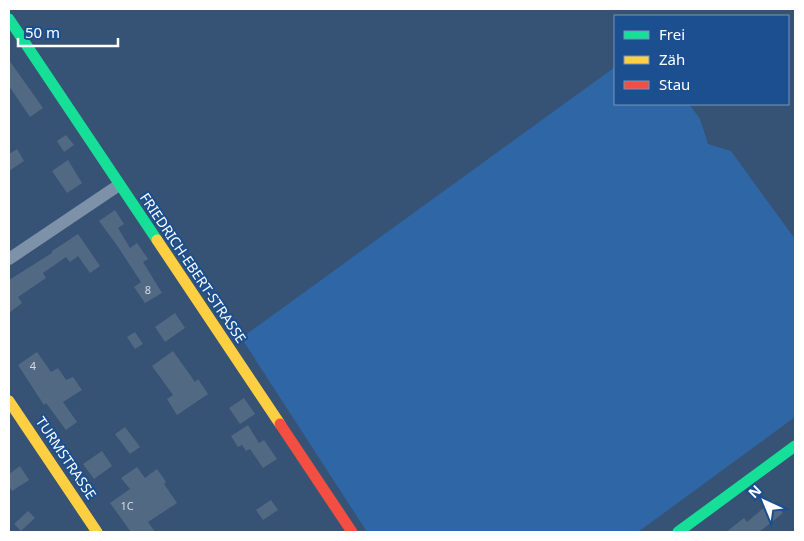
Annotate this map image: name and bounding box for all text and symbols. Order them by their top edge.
scale bar [18,15,118,47]
legend [614,15,789,105]
text: 50 m [25,22,60,42]
text: Frei [659,24,685,44]
text: Zäh [659,49,685,69]
text: Stau [659,74,690,94]
street label: FRIEDRICH-EBERT-STRASSE [136,189,251,347]
house number: 8 [145,282,151,297]
house number: 4 [30,358,37,373]
street label: TURMSTRASSE [32,413,101,503]
north arrow [739,476,789,526]
text: N [744,480,765,502]
house number: 1C [120,498,134,513]

